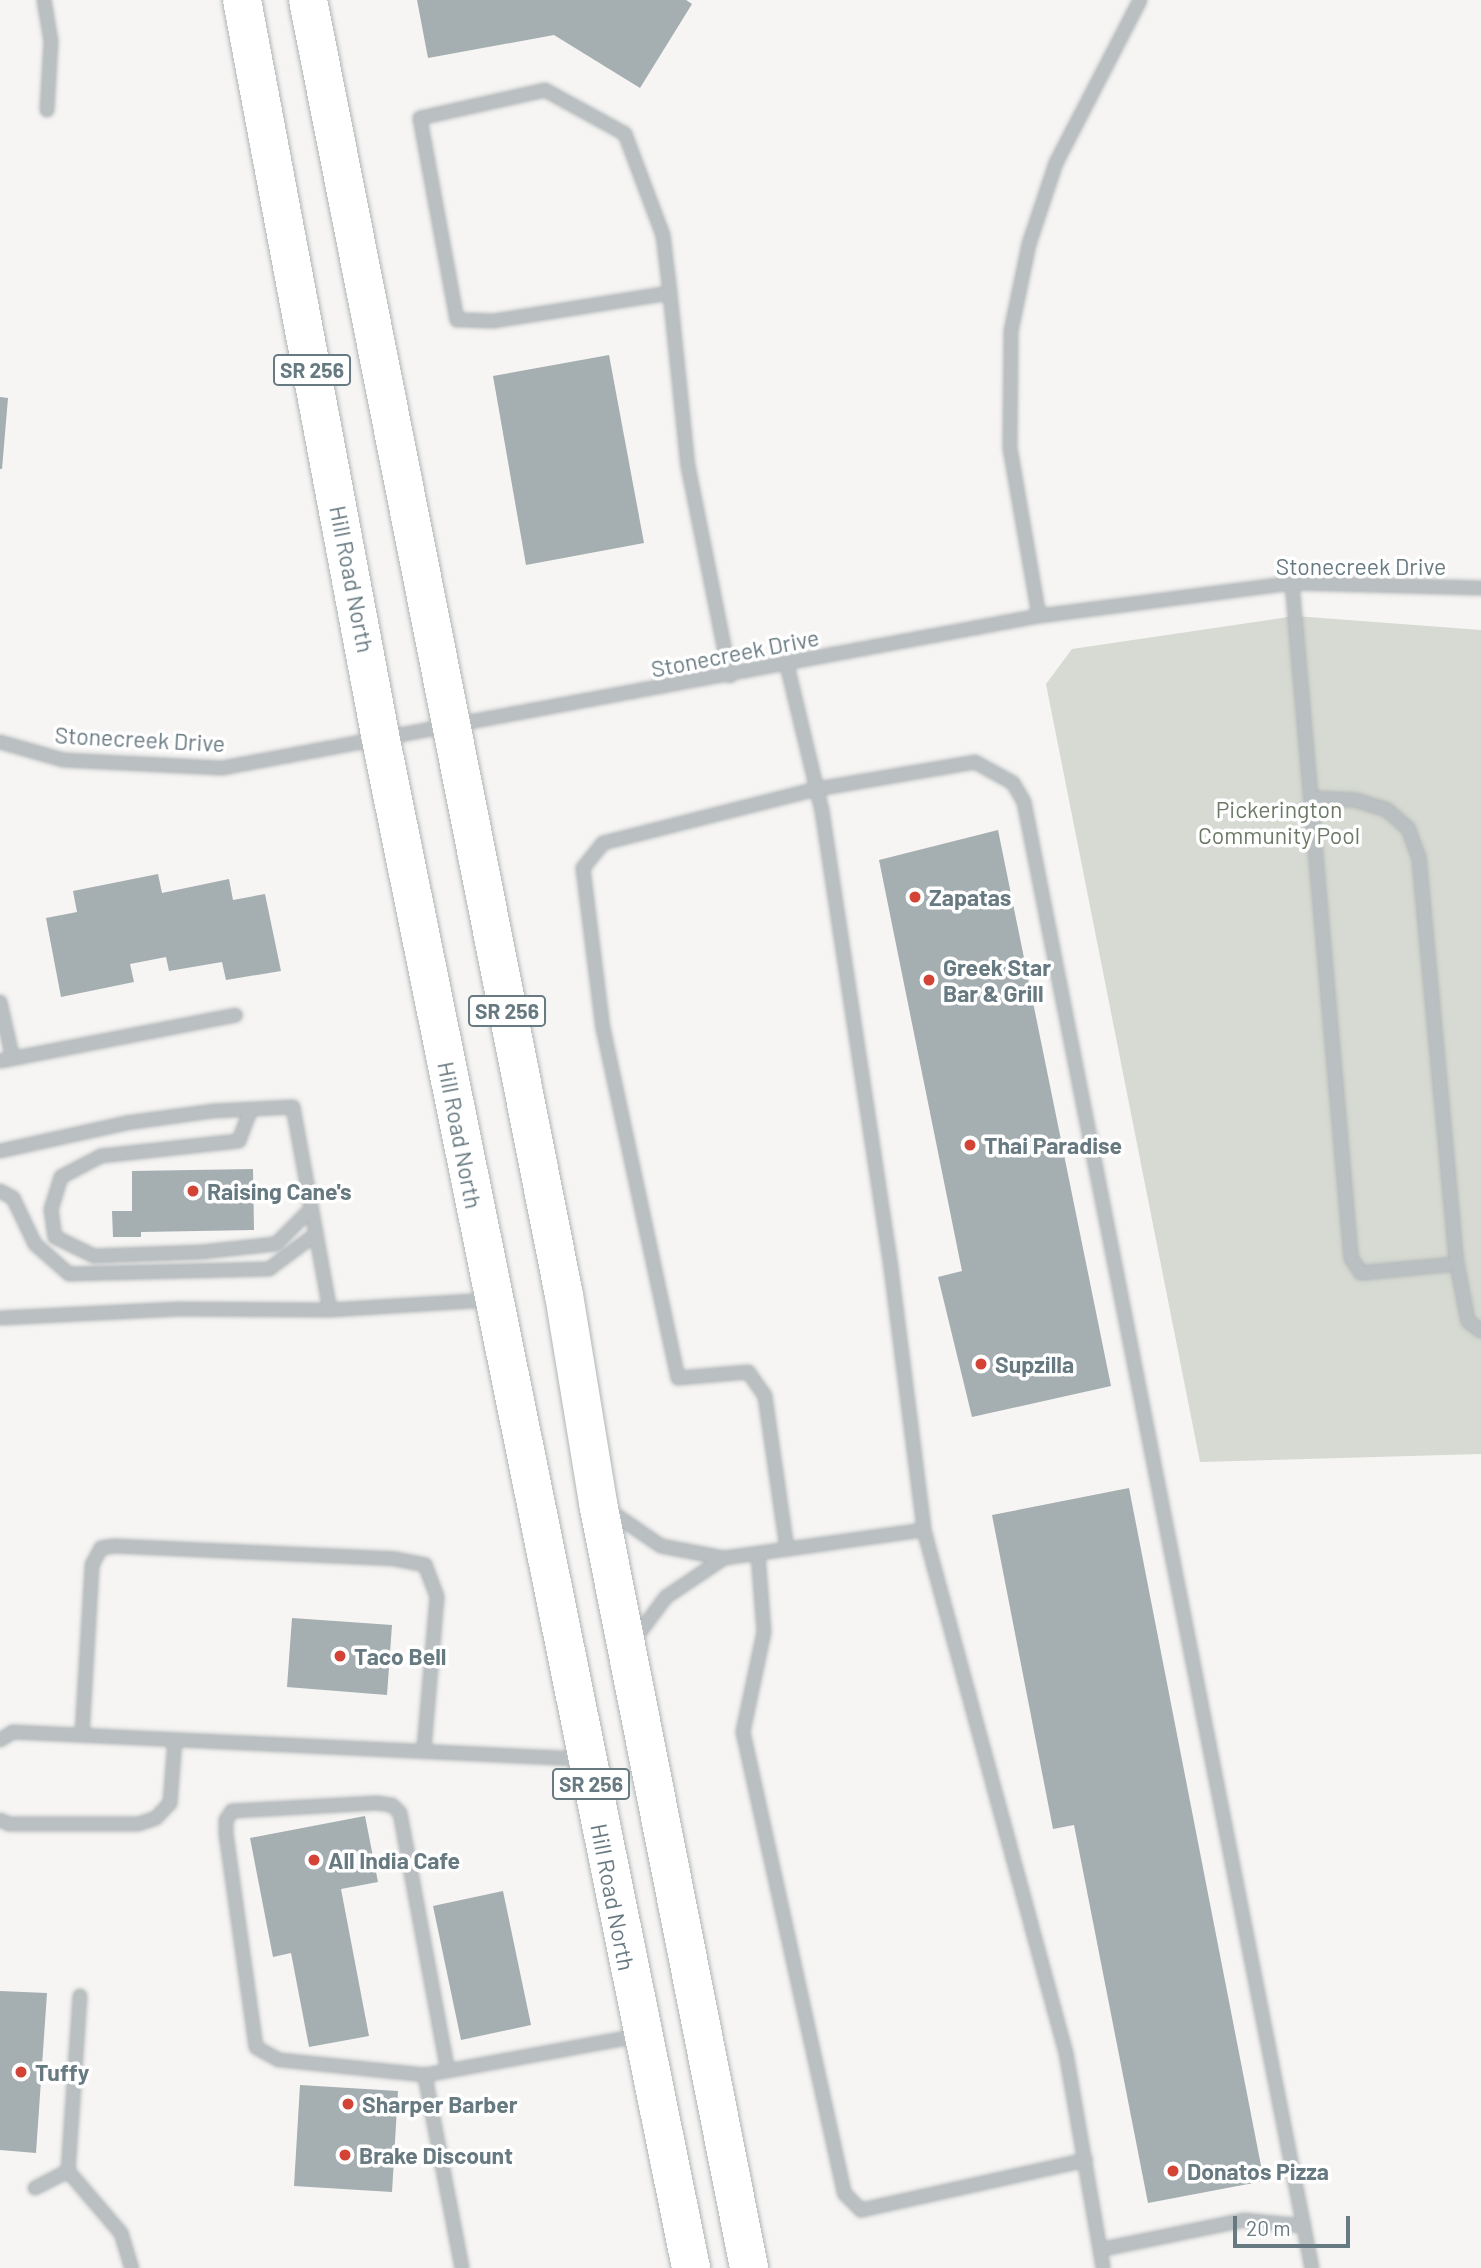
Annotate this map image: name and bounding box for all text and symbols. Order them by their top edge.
road number: SR 256 [272,352,352,388]
street label: Hill Road North [324,503,380,655]
street label: Stonecreek Drive [1276,552,1446,580]
street label: Stonecreek Drive [649,623,821,683]
street label: Stonecreek Drive [54,721,226,757]
park label: Pickerington Community Pool [1198,795,1360,849]
place label: Zapatas [929,883,1011,911]
marker: Zapatas [907,889,923,905]
place label: Greek Star Bar & Grill [943,953,1051,1007]
marker: Greek Star Bar & Grill [921,972,937,988]
road number: SR 256 [467,993,547,1028]
street label: Hill Road North [432,1059,488,1211]
place label: Thai Paradise [984,1131,1122,1159]
marker: Thai Paradise [962,1137,978,1153]
place label: Raising Cane's [207,1177,352,1205]
marker: Raising Cane's [185,1183,201,1199]
place label: Supzilla [995,1350,1074,1378]
marker: Supzilla [973,1356,989,1372]
place label: Taco Bell [354,1642,446,1670]
marker: Taco Bell [332,1648,348,1664]
road number: SR 256 [551,1766,631,1802]
street label: Hill Road North [585,1821,641,1973]
place label: All India Cafe [328,1846,460,1874]
marker: All India Cafe [306,1852,322,1868]
place label: Tuffy [35,2058,89,2086]
marker: Tuffy [13,2064,29,2080]
place label: Sharper Barber [362,2090,518,2118]
marker: Sharper Barber [340,2096,356,2112]
place label: Brake Discount [359,2141,513,2169]
marker: Brake Discount [337,2147,353,2163]
place label: Donatos Pizza [1187,2157,1329,2185]
marker: Donatos Pizza [1165,2163,1181,2179]
scale bar [1236,2202,1353,2246]
text: 20 m [1246,2215,1291,2240]

